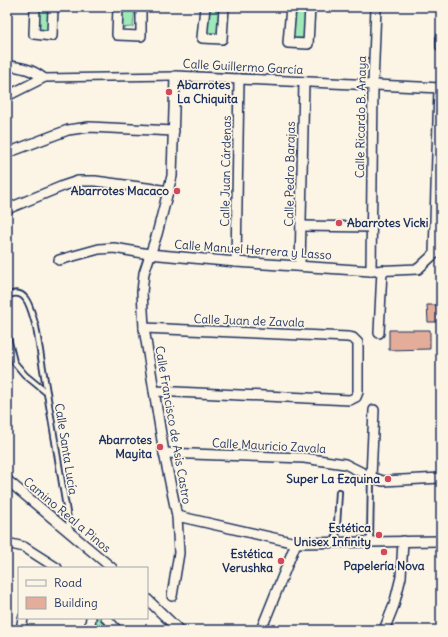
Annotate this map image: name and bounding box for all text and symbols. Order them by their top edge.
street label: Calle Guillermo García [182,56,304,77]
street label: Calle Ricardo B. Anaya [352,56,369,178]
place label: Abarrotes La Chiquita [177,77,238,107]
marker: Abarrotes La Chiquita [164,87,174,97]
street label: Calle Juan Cárdenas [217,115,234,227]
street label: Calle Pedro Barajas [281,121,298,227]
place label: Abarrotes Macaco [71,183,169,198]
marker: Abarrotes Macaco [172,186,182,196]
place label: Abarrotes Vicki [347,215,429,230]
marker: Abarrotes Vicki [334,218,344,228]
street label: Calle Manuel Herrera y Lasso [174,237,332,263]
street label: Calle Juan de Zavala [193,311,305,330]
street label: Calle Francisco de Asís Castro [152,345,195,505]
street label: Calle Santa Lucía [52,402,81,496]
place label: Abarrotes Mayita [99,432,153,462]
street label: Calle Mauricio Zavala [212,435,327,456]
marker: Abarrotes Mayita [155,442,165,452]
place label: Super La Ezquina [286,471,380,487]
street label: Camino Real a Pinos [21,474,114,556]
marker: Super La Ezquina [383,474,393,484]
place label: Estética Unisex Infinity [293,520,371,550]
marker: Estética Unisex Infinity [374,530,384,540]
place label: Estética Verushka [222,546,273,575]
marker: Papelería Nova [379,547,389,557]
marker: Estética Verushka [276,556,286,566]
place label: Papelería Nova [343,558,425,574]
legend [18,567,148,619]
text: Road [54,575,82,590]
text: Building [54,595,98,610]

